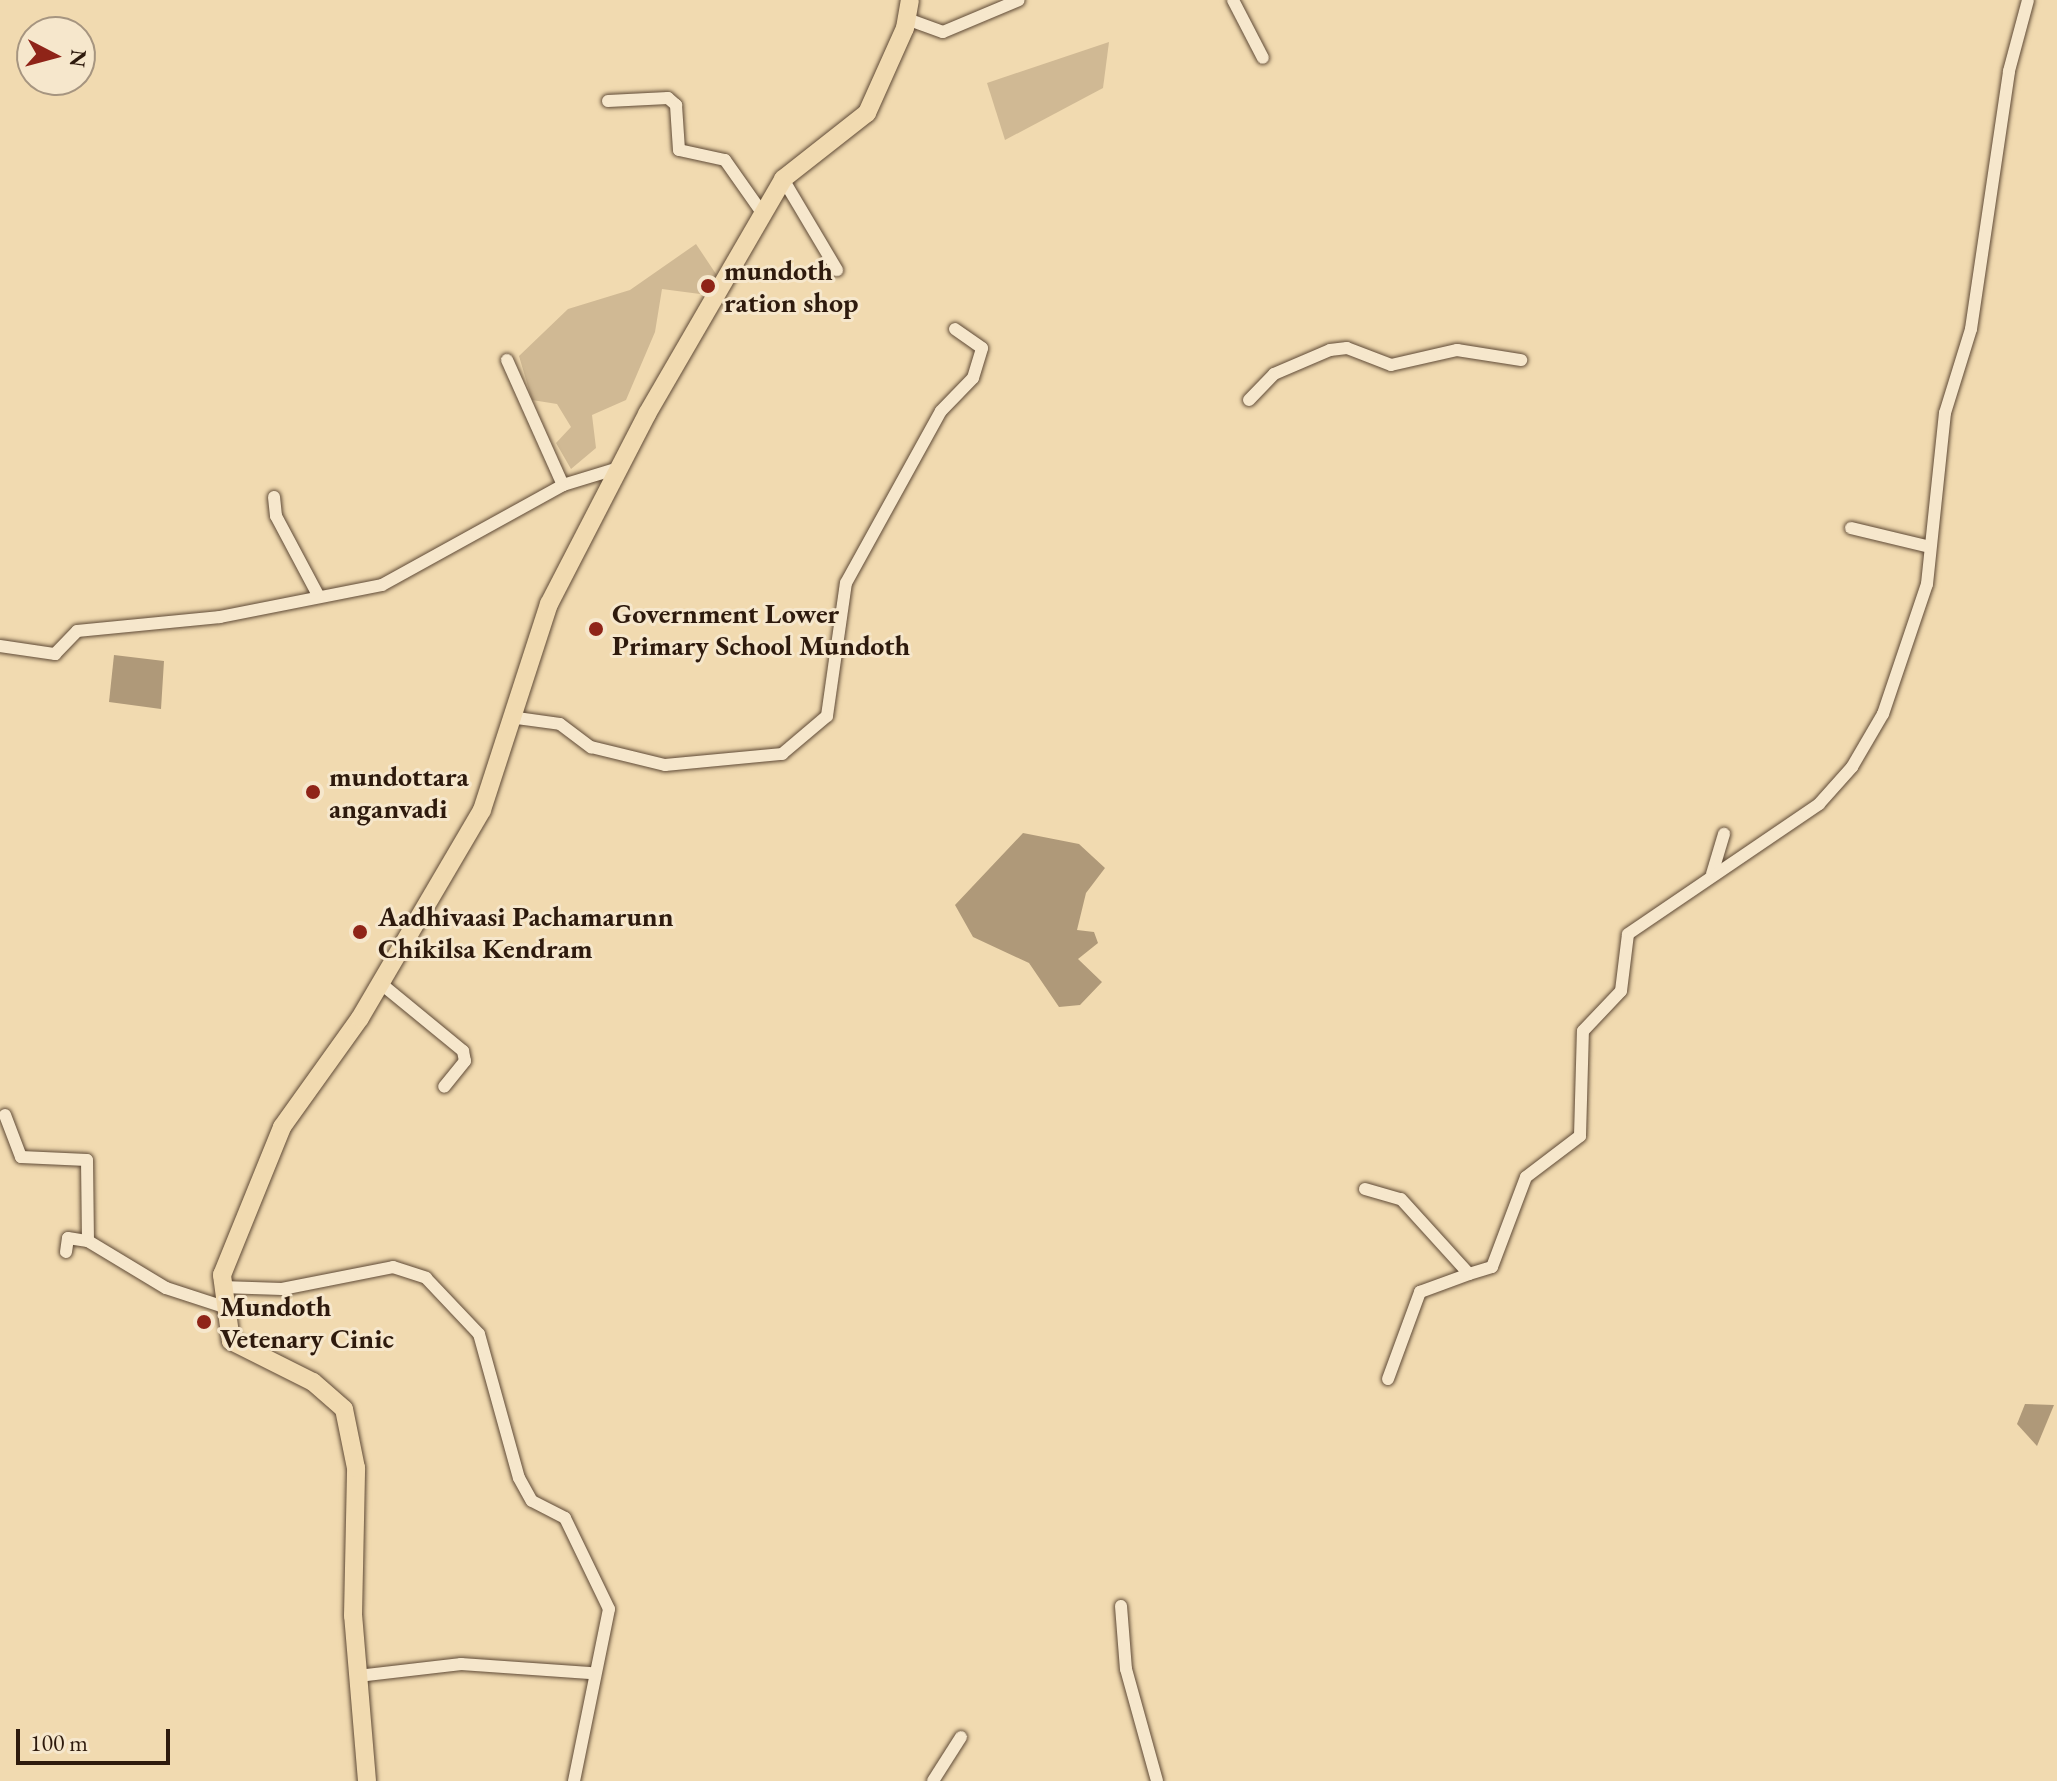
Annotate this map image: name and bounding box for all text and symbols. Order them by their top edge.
north arrow [16,16,96,96]
text: N [63,48,94,69]
place label: mundoth ration shop [724,253,858,319]
marker: mundoth ration shop [699,277,717,295]
place label: Government Lower Primary School Mundoth [612,596,910,662]
marker: Government Lower Primary School Mundoth [587,620,605,638]
place label: mundottara anganvadi [329,759,469,825]
marker: mundottara anganvadi [304,783,322,801]
place label: Aadhivaasi Pachamarunn Chikilsa Kendram [378,899,674,965]
marker: Aadhivaasi Pachamarunn Chikilsa Kendram [349,921,371,943]
place label: Mundoth Vetenary Cinic [220,1289,394,1355]
marker: Mundoth Vetenary Cinic [195,1313,213,1331]
scale bar [20,1713,174,1763]
text: 100 m [30,1727,88,1758]

